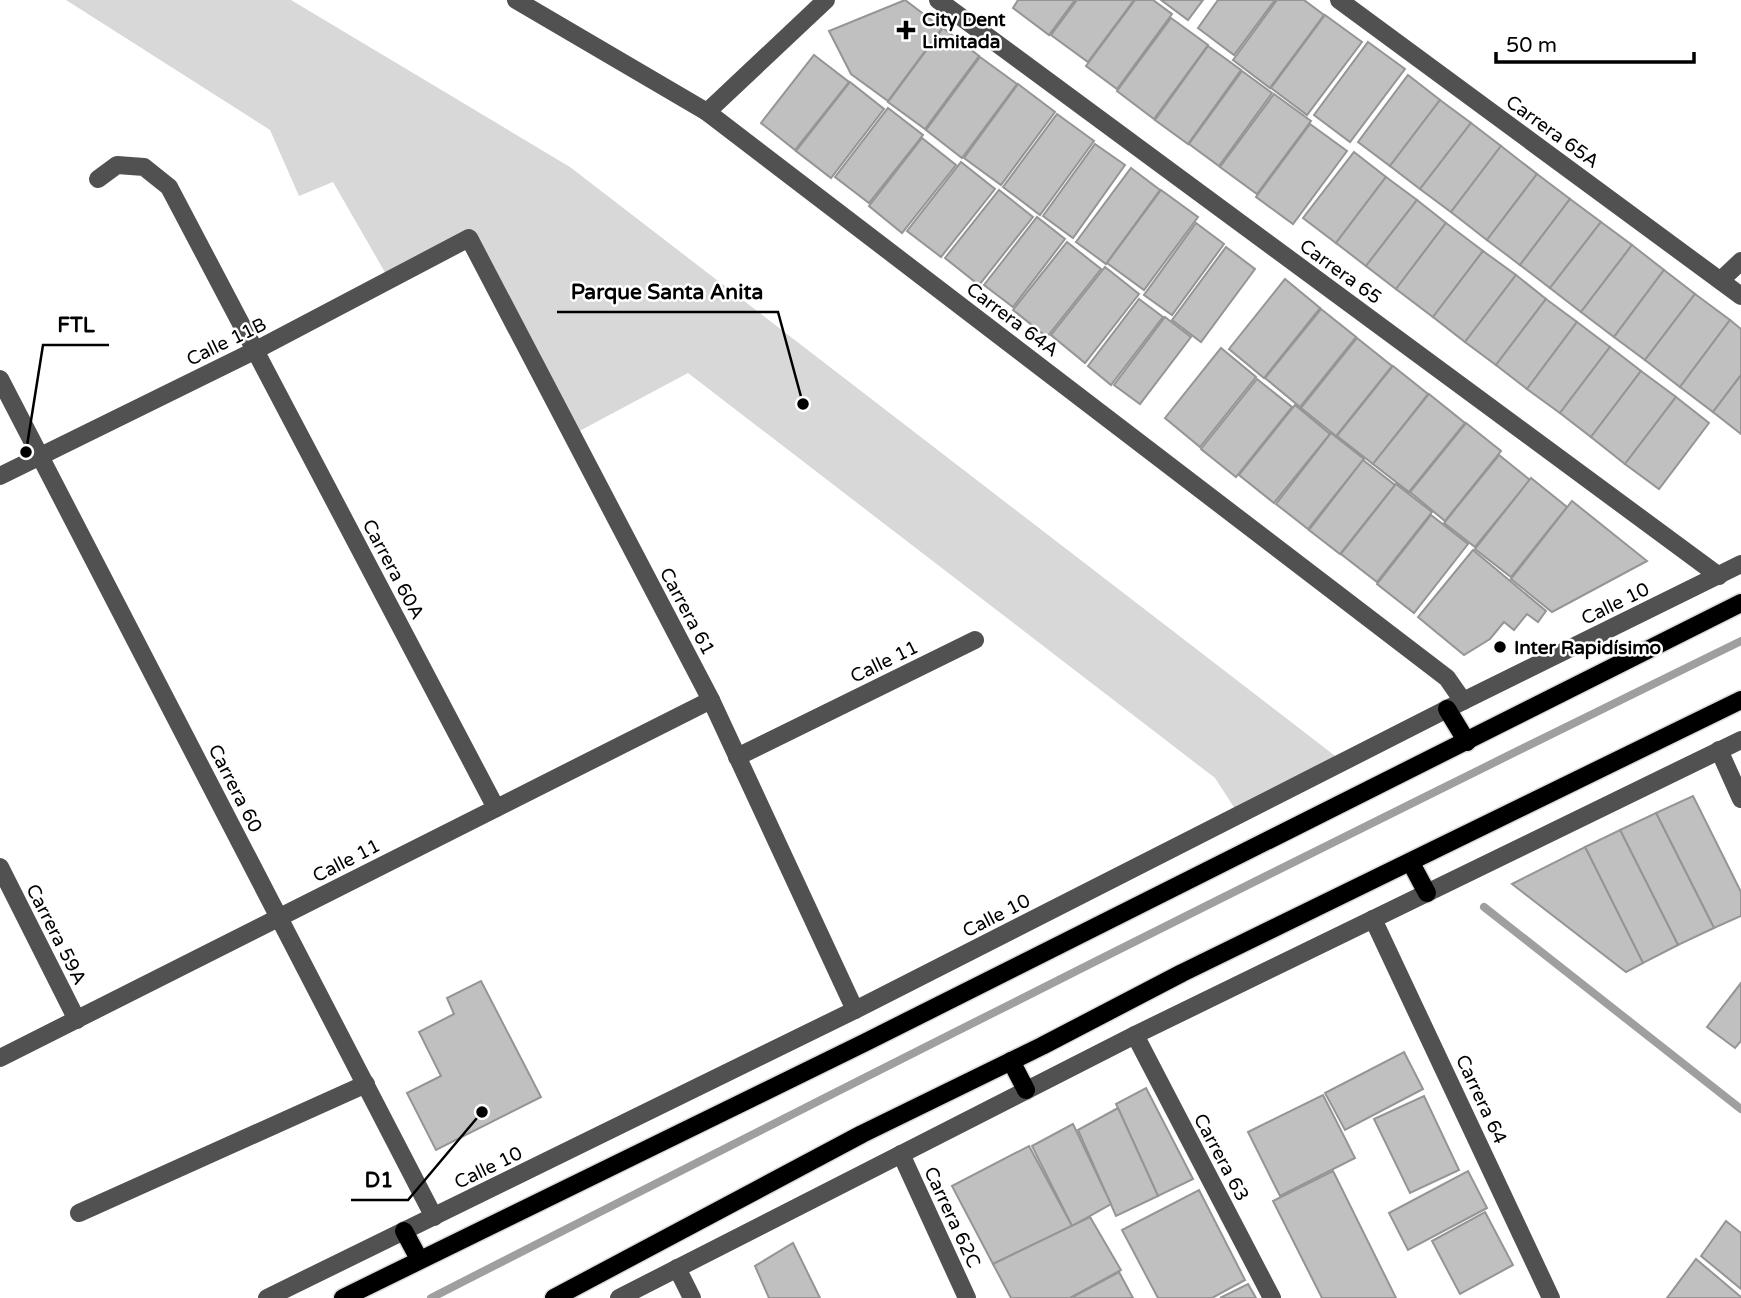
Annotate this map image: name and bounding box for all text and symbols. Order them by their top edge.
place label: City Dent Limitada [922,9,1006,53]
marker: City Dent Limitada [896,20,916,40]
scale bar [1496,21,1694,65]
text: 50 m [1506,33,1557,58]
street label: Carrera 65A [1502,91,1603,173]
street label: Carrera 65 [1295,235,1386,309]
callout: Parque Santa Anita [557,270,778,312]
street label: Carrera 64A [962,278,1063,362]
text: Parque Santa Anita [571,280,763,305]
callout: FTL [43,303,109,345]
text: FTL [57,313,96,338]
street label: Calle 11B [183,313,270,371]
street label: Carrera 60A [358,516,429,623]
street label: Carrera 61 [655,564,719,659]
street label: Calle 10 [1578,578,1653,630]
street label: Calle 11 [847,636,922,688]
place label: Inter Rapidísimo [1514,637,1661,660]
marker: Inter Rapidísimo [1492,639,1508,655]
street label: Carrera 60 [204,741,267,836]
street label: Calle 11 [309,835,384,887]
street label: Carrera 59A [21,881,91,988]
street label: Calle 10 [959,890,1034,942]
street label: Carrera 64 [1451,1051,1511,1147]
street label: Carrera 63 [1189,1110,1253,1205]
street label: Calle 10 [451,1142,526,1194]
callout: D1 [351,1158,408,1200]
street label: Carrera 62C [919,1163,985,1271]
text: D1 [365,1168,393,1193]

